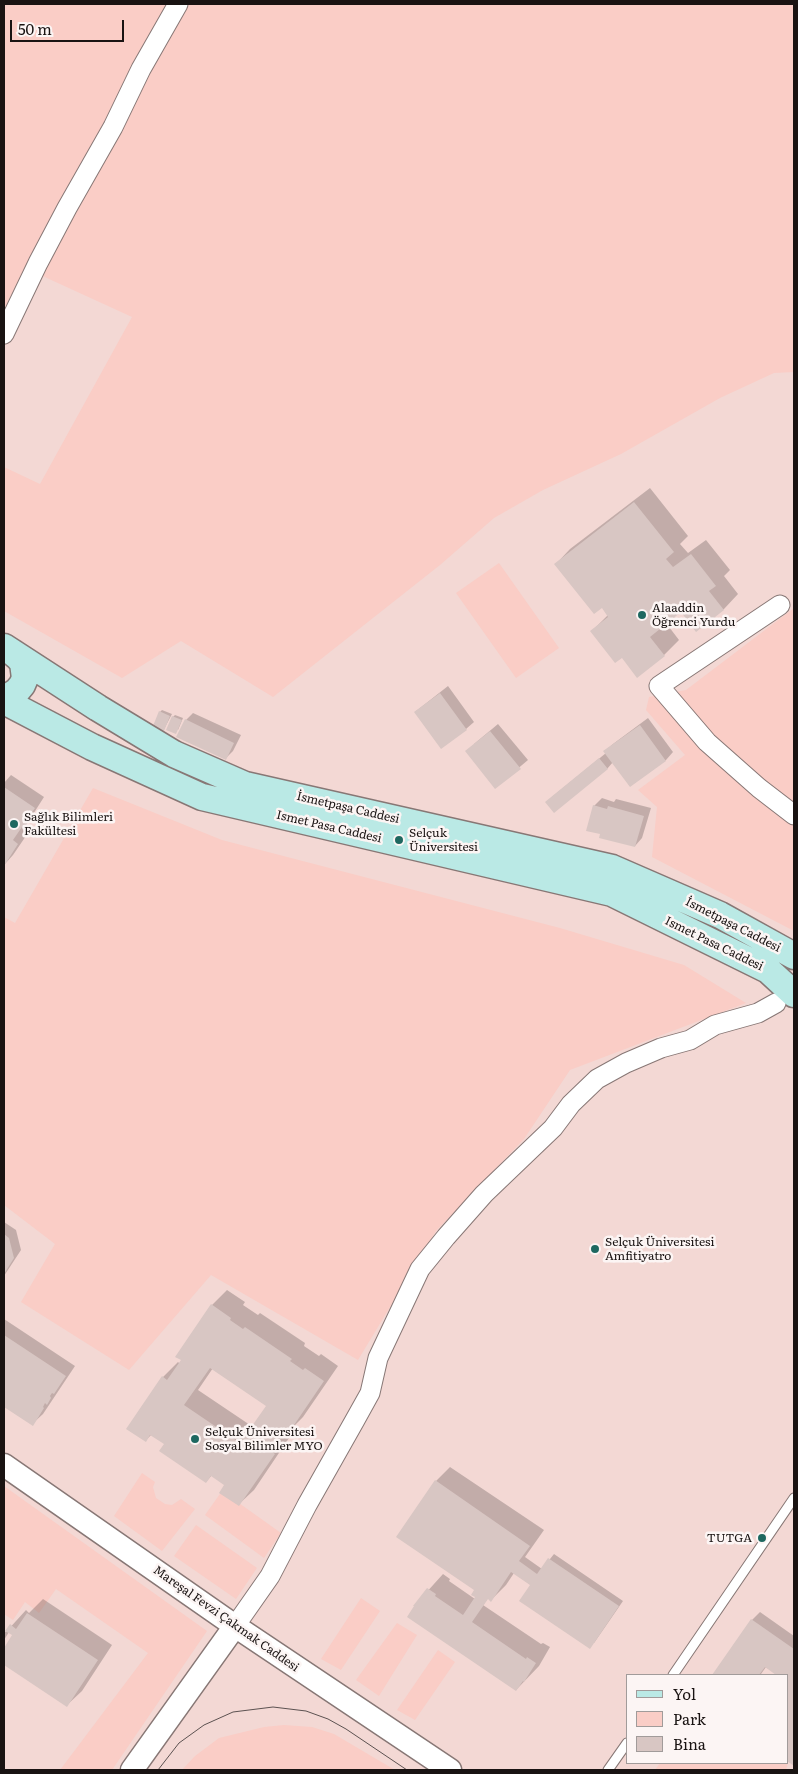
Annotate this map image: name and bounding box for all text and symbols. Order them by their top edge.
scale bar [12,10,126,42]
text: 50 m [18,17,52,40]
place label: Alaaddin Öğrenci Yurdu [652,601,735,629]
marker: Alaaddin Öğrenci Yurdu [636,609,648,621]
street label: İsmetpaşa Caddesi [295,789,401,827]
street label: Ismet Pasa Caddesi [275,808,383,846]
place label: Sağlık Bilimleri Fakültesi [24,810,113,838]
marker: Sağlık Bilimleri Fakültesi [8,818,20,830]
place label: Selçuk Üniversitesi [409,826,478,854]
marker: Selçuk Üniversitesi [393,834,405,846]
street label: İsmetpaşa Caddesi [683,895,783,955]
street label: Ismet Pasa Caddesi [662,914,766,974]
place label: Selçuk Üniversitesi Amfitiyatro [605,1235,714,1263]
marker: Selçuk Üniversitesi Amfitiyatro [589,1243,601,1255]
place label: Selçuk Üniversitesi Sosyal Bilimler MYO [205,1425,323,1453]
marker: Selçuk Üniversitesi Sosyal Bilimler MYO [189,1433,201,1445]
place label: TUTGA [707,1531,752,1545]
marker: TUTGA [756,1532,768,1544]
street label: Mareşal Fevzi Çakmak Caddesi [150,1563,302,1675]
legend [626,1674,788,1764]
text: Yol [673,1682,696,1705]
text: Park [673,1707,706,1730]
text: Bina [673,1732,706,1755]

